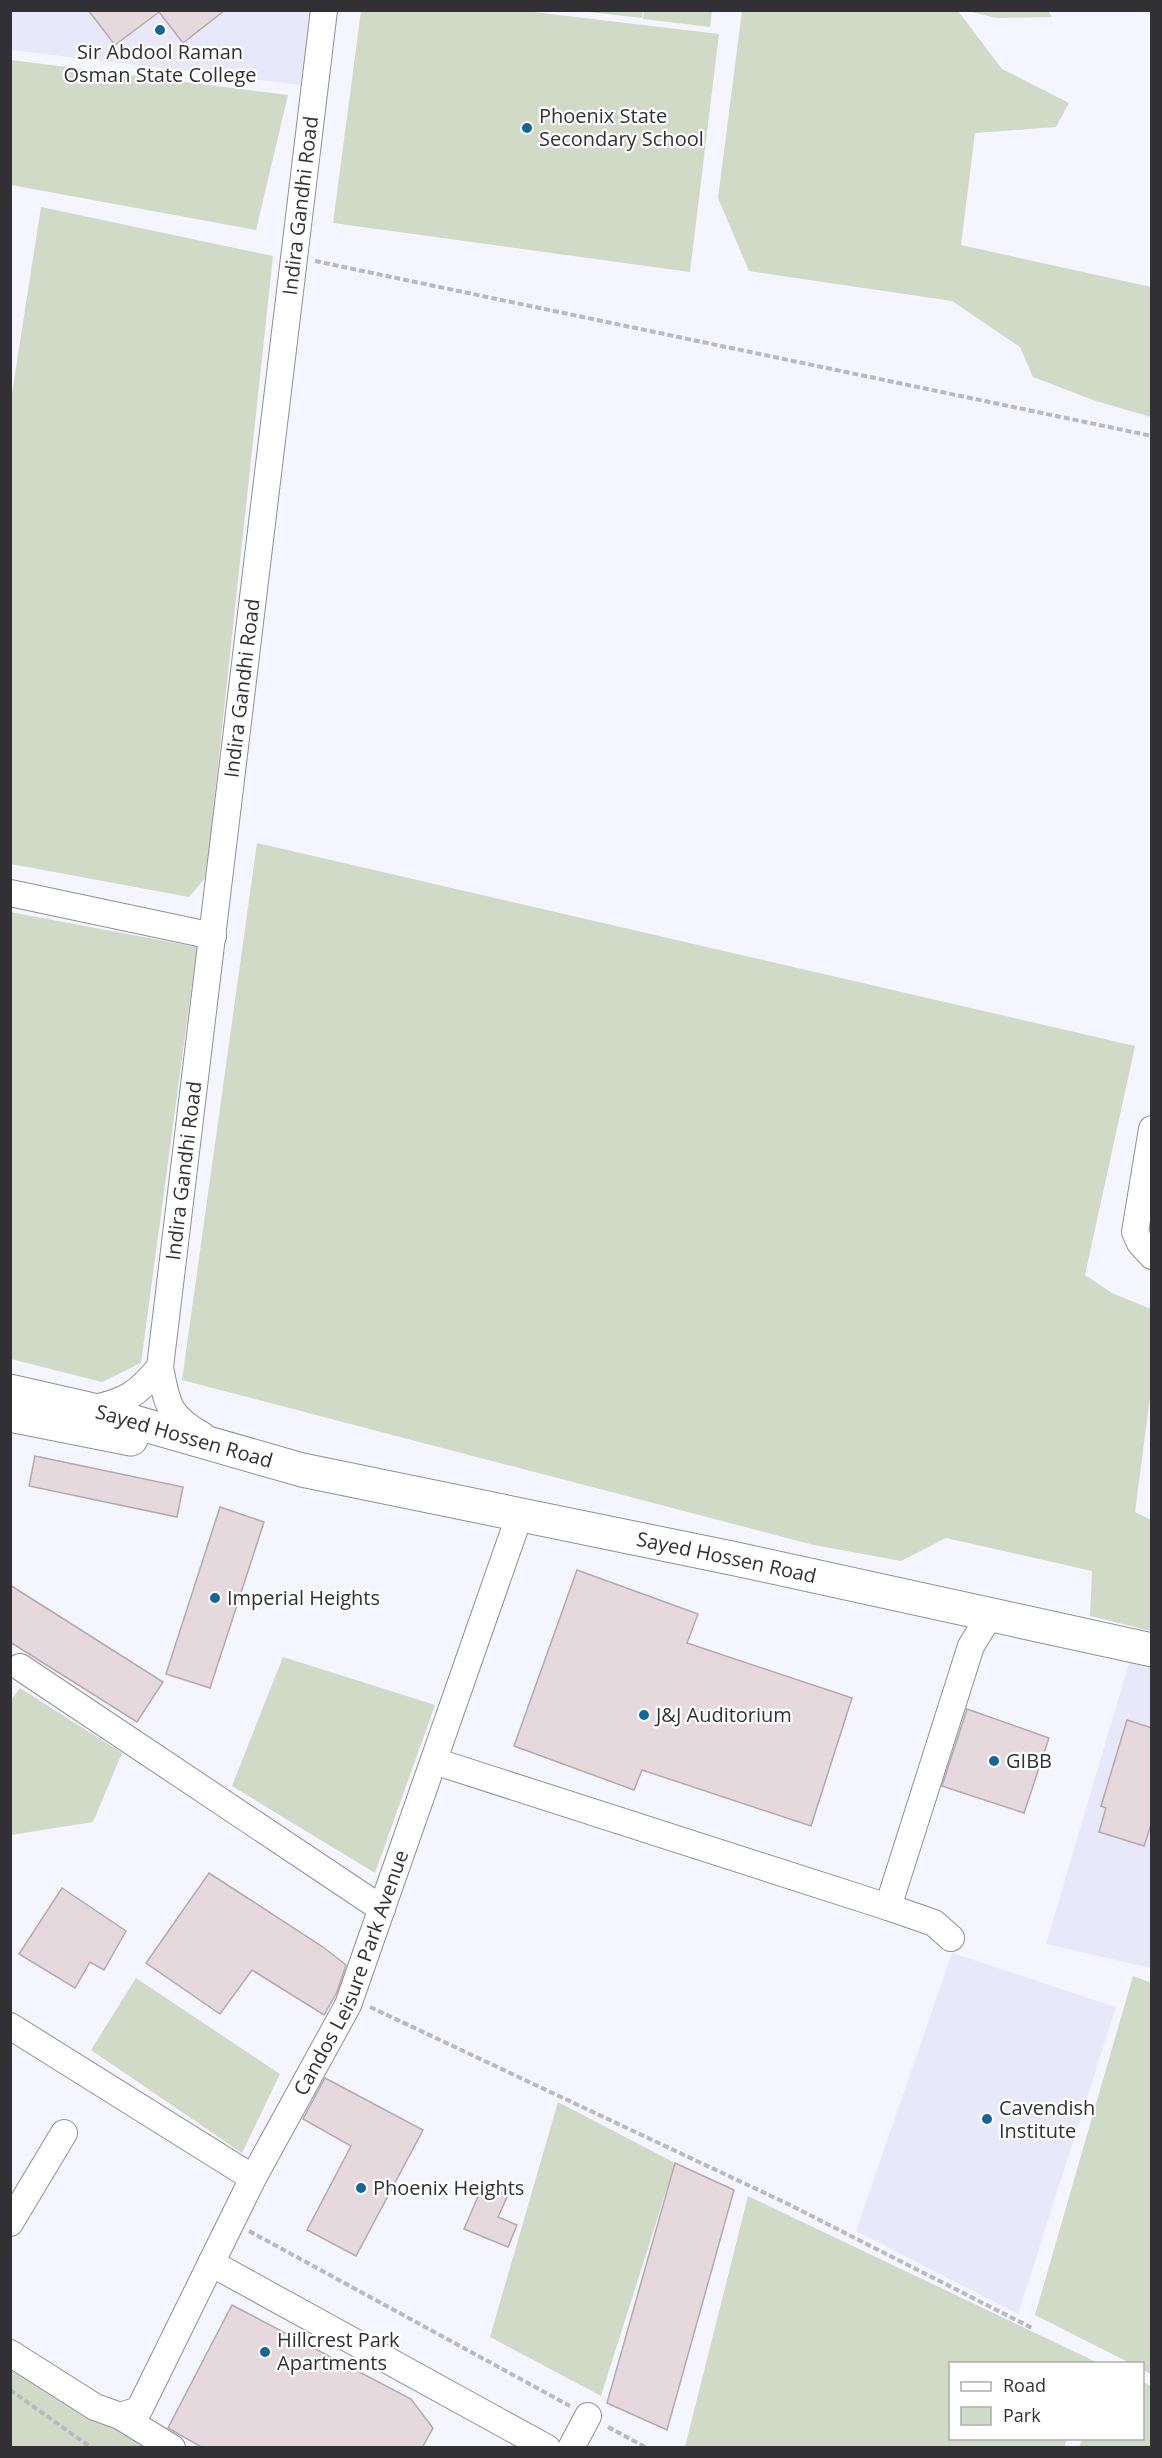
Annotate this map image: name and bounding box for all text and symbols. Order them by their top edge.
marker: Sir Abdool Raman Osman State College [153,23,167,37]
place label: Sir Abdool Raman Osman State College [64,38,257,88]
place label: Phoenix State Secondary School [539,102,704,152]
street label: Indira Gandhi Road [276,115,324,297]
marker: Phoenix State Secondary School [520,121,534,135]
street label: Indira Gandhi Road [217,597,266,779]
street label: Indira Gandhi Road [159,1080,207,1262]
street label: Sayed Hossen Road [93,1398,276,1474]
street label: Sayed Hossen Road [634,1525,819,1589]
place label: Imperial Heights [227,1584,380,1611]
marker: Imperial Heights [208,1591,222,1605]
place label: J&J Auditorium [654,1701,792,1728]
marker: J&J Auditorium [637,1708,651,1722]
place label: GIBB [1006,1747,1052,1774]
marker: GIBB [987,1754,1001,1768]
street label: Candos Leisure Park Avenue [287,1846,414,2100]
place label: Cavendish Institute [999,2094,1095,2144]
marker: Cavendish Institute [980,2112,994,2126]
place label: Phoenix Heights [373,2174,524,2201]
marker: Phoenix Heights [354,2181,368,2195]
place label: Hillcrest Park Apartments [277,2326,400,2376]
marker: Hillcrest Park Apartments [258,2345,272,2359]
legend [949,2362,1144,2440]
text: Road [1003,2373,1046,2397]
text: Park [1003,2403,1041,2427]

